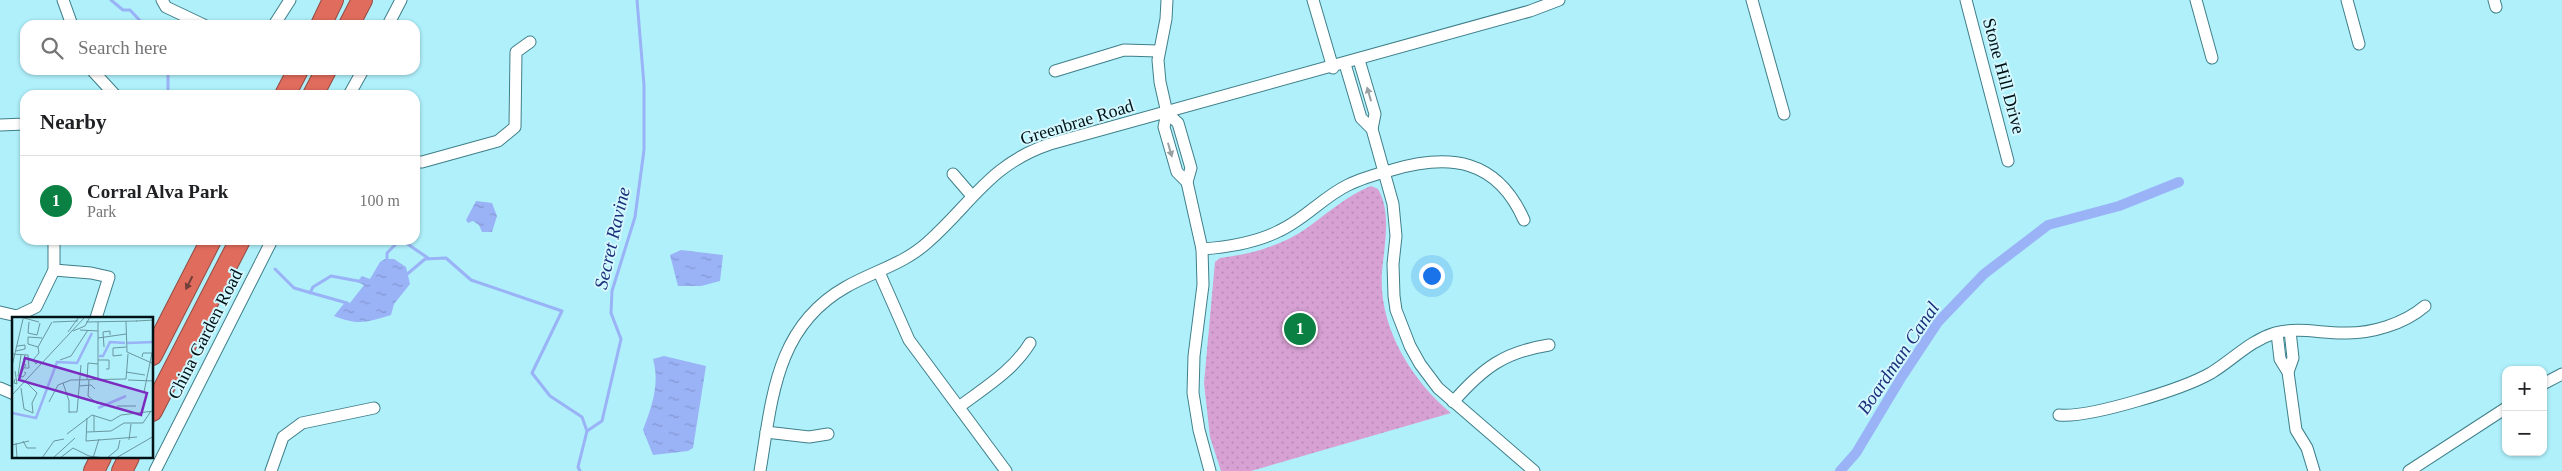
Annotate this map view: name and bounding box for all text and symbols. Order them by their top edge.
street label: Stone Hill Drive [1979,16,2029,136]
search box [20,20,420,75]
icon: search [38,34,66,62]
text: Search here [78,37,167,58]
one-way arrow [1365,87,1373,102]
street label: Greenbrae Road [1018,95,1136,149]
text: Nearby [40,110,107,134]
one-way arrow [1167,142,1175,157]
text: Corral Alva Park [87,181,228,202]
water label: Secret Ravine [590,185,634,291]
text: 1 [52,192,60,209]
text: 100 m [360,192,400,209]
text: Park [87,203,116,220]
your location [1419,263,1445,289]
street label: China Garden Road [164,266,246,402]
one-way arrow [185,276,193,291]
water label: Boardman Canal [1853,298,1943,418]
pin: 1 [1284,310,1316,348]
inset map [12,317,154,458]
map controls [2502,366,2547,456]
button: + [2502,366,2547,411]
button: − [2502,411,2547,456]

